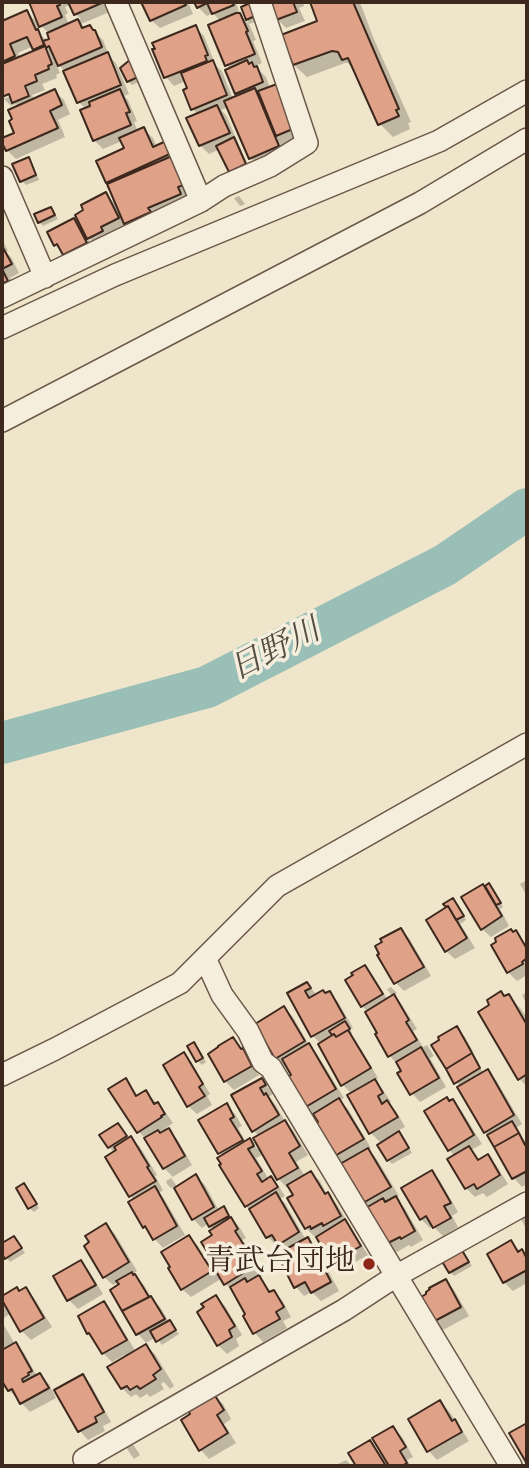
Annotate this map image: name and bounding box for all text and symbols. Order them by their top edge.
water label: 日野川 [225,613,327,691]
place label: 青武台団地 [205,1246,355,1282]
marker: 青武台団地 [361,1256,377,1272]

